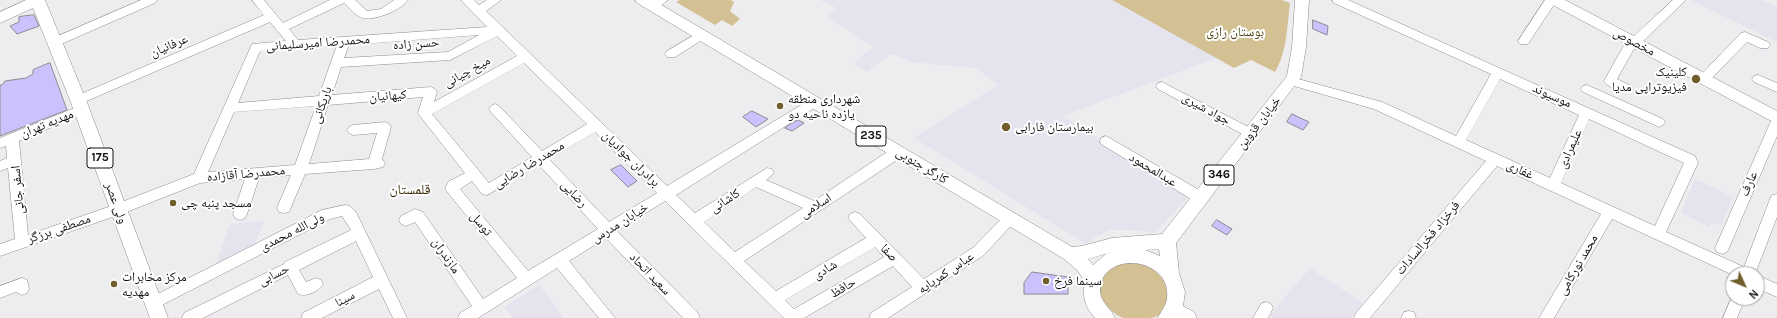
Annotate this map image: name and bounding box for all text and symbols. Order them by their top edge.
park label: بوستان رازی [1206,24,1264,40]
street label: مخصوص [1610,25,1658,59]
street label: عرفانیان [148,31,190,61]
street label: محمدرضا امیرسلیمانی [265,32,371,54]
street label: حسن زاده [392,35,440,53]
street label: میخ چیانی [441,53,493,91]
place label: کلینیک فیزیوتراپی مدیا [1612,64,1687,95]
marker: کلینیک فیزیوتراپی مدیا [1690,73,1702,85]
street label: موسیوند [1530,81,1574,111]
street label: باریکانی [308,84,336,126]
street label: کیهانیان [369,87,407,105]
street label: جواد شیری [1179,89,1233,129]
place label: شهرداری منطقه یازده ناحیه دو [788,91,860,122]
street label: خیابان قزوین [1234,94,1284,152]
marker: شهرداری منطقه یازده ناحیه دو [775,101,785,111]
street label: مهدیه تهران [18,106,76,142]
place label: بیمارستان فارابی [1015,119,1094,135]
marker: بیمارستان فارابی [1000,121,1012,133]
road number: 235 [856,126,886,146]
street label: علیمرادی [1554,127,1586,171]
street label: برادران جوادیان [599,128,663,190]
street label: محمدرضا رضایی [491,138,567,192]
street label: کارگر جنوبی [893,144,951,188]
road number: 175 [87,148,113,168]
street label: عبدالمحمود [1126,150,1180,190]
street label: غفاری [1504,157,1536,183]
street label: محمدرضا آقازاده [206,163,286,185]
street label: اسفر جانی [8,165,28,215]
road number: 346 [1204,165,1234,185]
street label: عارف [1737,169,1761,199]
street label: رضایی [557,177,591,211]
street label: ولی عصر [101,180,131,226]
district label: قلمستان [389,182,431,198]
street label: کاشانی [707,185,743,217]
street label: اسلامی [797,190,835,222]
place label: مسجد پنبه چی [181,195,252,211]
marker: مسجد پنبه چی [168,198,178,208]
street label: فرخزاد فخرالسادات [1393,198,1463,278]
street label: خیابان مدرس [589,199,651,247]
street label: ولی‌الله محمدی [257,209,327,255]
street label: توسل [467,209,495,239]
street label: مصطفی برزگر [25,211,93,247]
street label: محمد نورکامی [1554,232,1602,298]
street label: مازندران [428,235,464,277]
street label: صفا [877,241,901,265]
street label: عباس کمرپایه [915,249,977,297]
street label: سعید اتحاد [626,250,674,298]
street label: شادی [810,257,840,283]
street label: حسابی [256,261,292,289]
north arrow [1725,266,1765,306]
place label: مرکز مخابرات مهدیه [122,269,187,300]
place label: سینما فرخ [1054,273,1102,289]
street label: حافظ [827,274,859,302]
marker: سینما فرخ [1041,276,1051,286]
marker: مرکز مخابرات مهدیه [109,279,119,289]
street label: سینا [332,287,358,311]
text: N [1746,287,1761,301]

